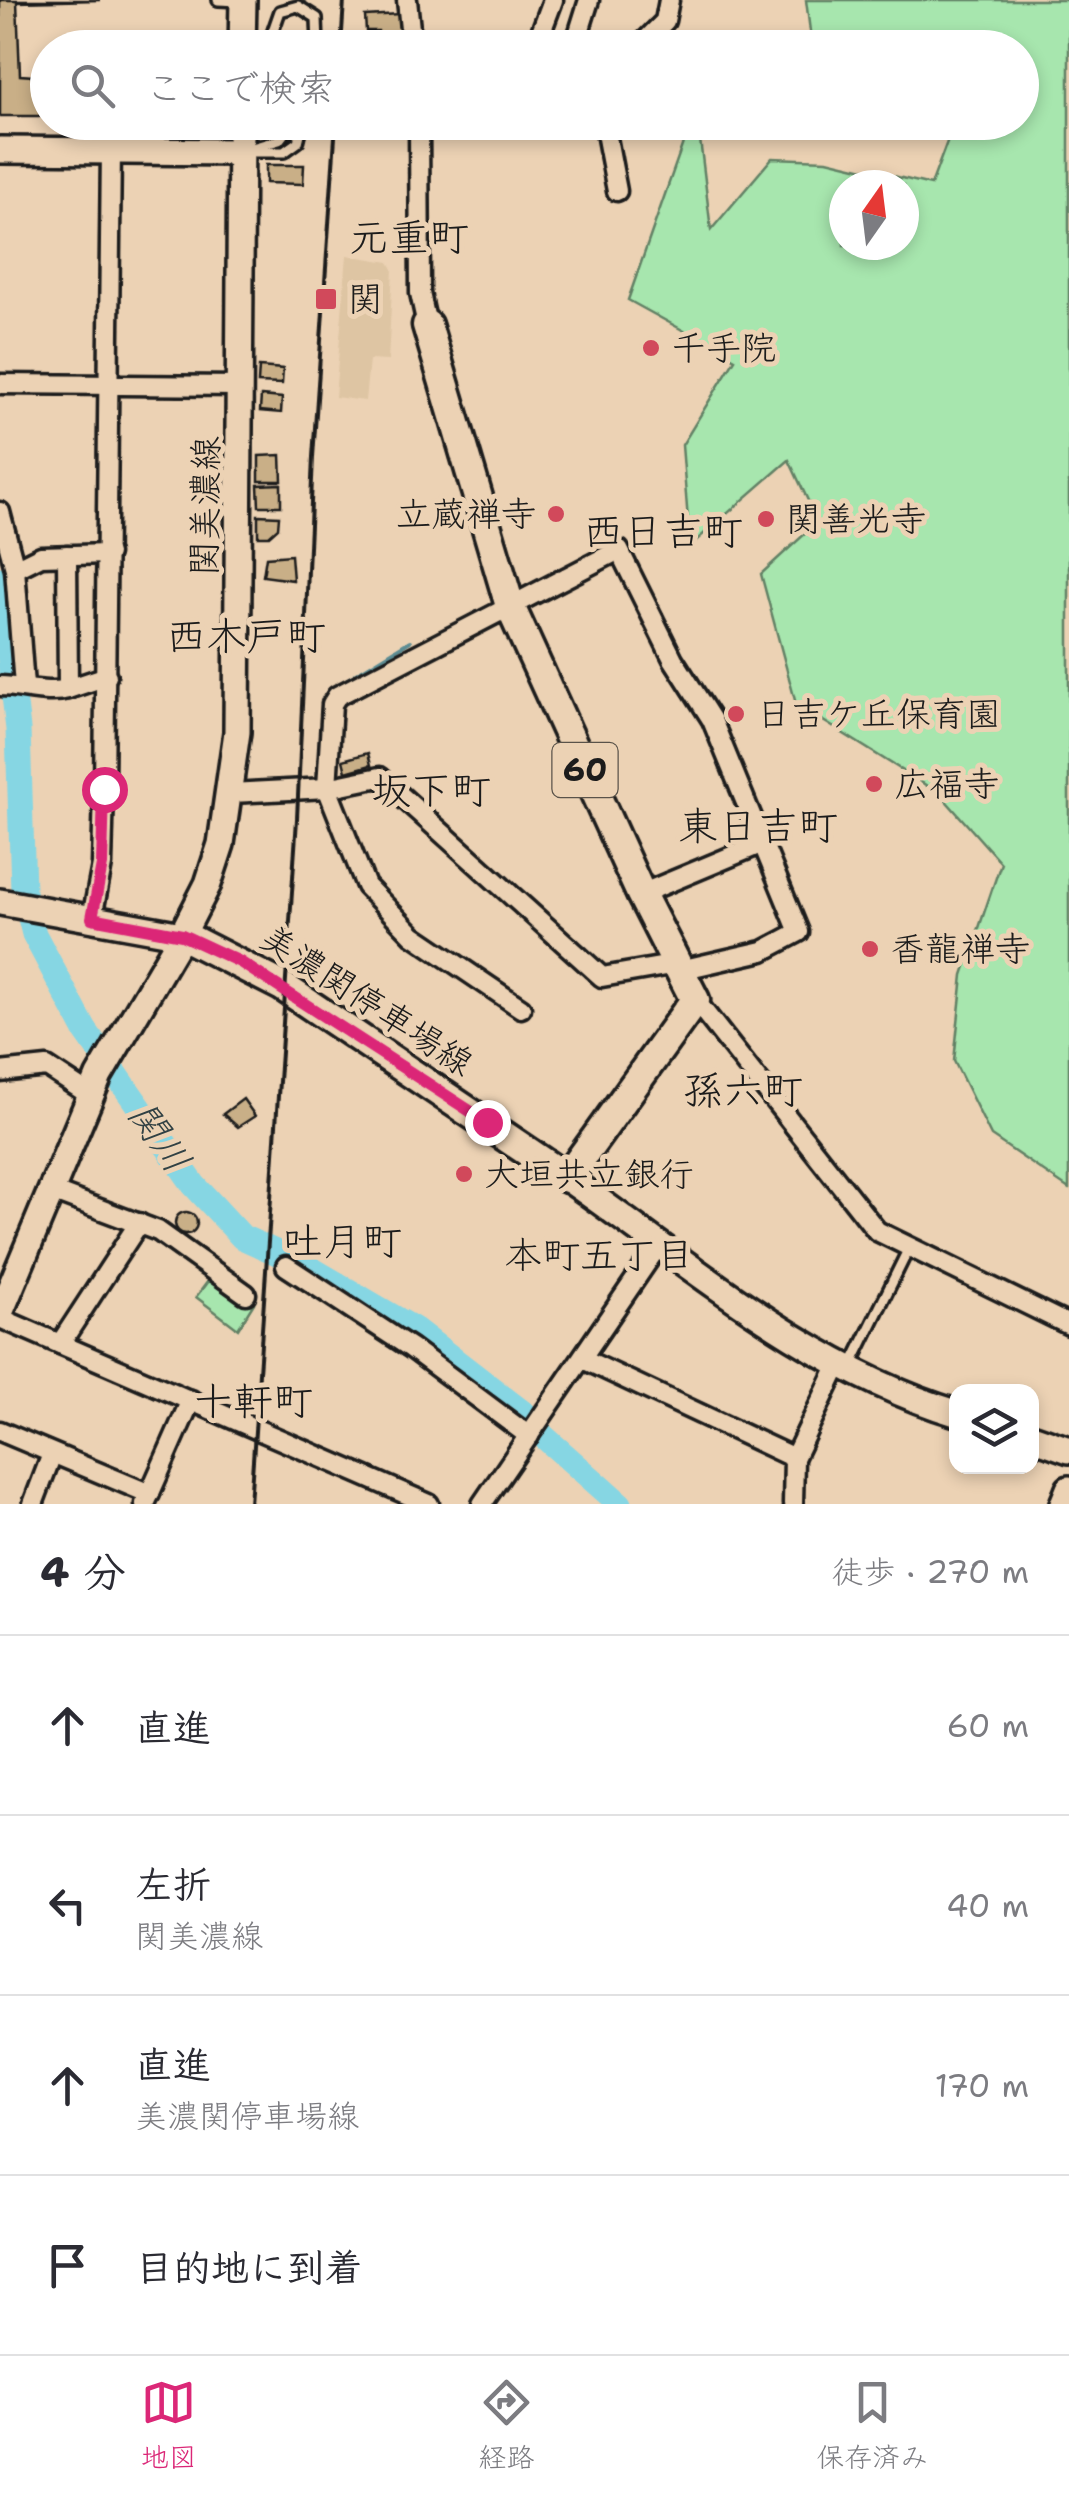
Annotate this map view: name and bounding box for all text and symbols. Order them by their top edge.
search box [30,30,1039,140]
icon: search [65,58,120,113]
text: ここで検索 [145,62,335,113]
north arrow [829,170,919,260]
district label: 元重町 [349,210,469,264]
place label: 関 [348,275,383,322]
marker: 関 [313,286,339,312]
place label: 千手院 [671,324,776,371]
marker: 千手院 [640,337,662,359]
street label: 関美濃線 [180,436,229,576]
place label: 立蔵禅寺 [396,490,536,537]
place label: 関善光寺 [786,495,926,542]
marker: 立蔵禅寺 [545,503,567,525]
district label: 西日吉町 [583,504,743,558]
marker: 関善光寺 [755,508,777,530]
district label: 西木戸町 [166,609,326,663]
place label: 日吉ケ丘保育園 [756,690,1001,737]
marker: 日吉ケ丘保育園 [725,703,747,725]
road number: 60 [552,743,618,797]
place label: 広福寺 [894,760,999,807]
district label: 坂下町 [371,763,491,817]
route start [82,767,128,813]
marker: 広福寺 [863,773,885,795]
district label: 東日吉町 [678,799,838,853]
street label: 美濃関停車場線 [252,913,483,1086]
place label: 香龍禅寺 [890,925,1030,972]
marker: 香龍禅寺 [859,938,881,960]
district label: 孫六町 [683,1063,803,1117]
water label: 関川 [118,1091,203,1182]
route end [465,1100,511,1146]
place label: 大垣共立銀行 [484,1150,694,1197]
marker: 大垣共立銀行 [453,1163,475,1185]
district label: 吐月町 [282,1214,402,1268]
district label: 本町五丁目 [504,1229,694,1280]
district label: 十軒町 [193,1374,313,1428]
map controls [949,1384,1039,1474]
button: layers [949,1384,1039,1474]
text: 4 分 [40,1544,126,1600]
text: 徒歩 · 270 m [832,1550,1029,1593]
icon: ahead [40,1698,95,1753]
text: 直進 [135,1702,211,1753]
text: 60 m [947,1704,1029,1747]
text: 左折 [135,1859,211,1910]
icon: left [40,1878,95,1933]
text: 40 m [946,1884,1029,1927]
text: 関美濃線 [135,1914,263,1957]
text: 直進 [135,2039,211,2090]
icon: ahead [40,2058,95,2113]
text: 170 m [935,2064,1029,2107]
text: 美濃関停車場線 [135,2094,359,2137]
icon: arrive [40,2238,95,2293]
text: 目的地に到着 [135,2242,363,2293]
tab: 地図 [141,2375,197,2476]
tab: 経路 [478,2375,534,2476]
tab: 保存済み [816,2375,928,2476]

